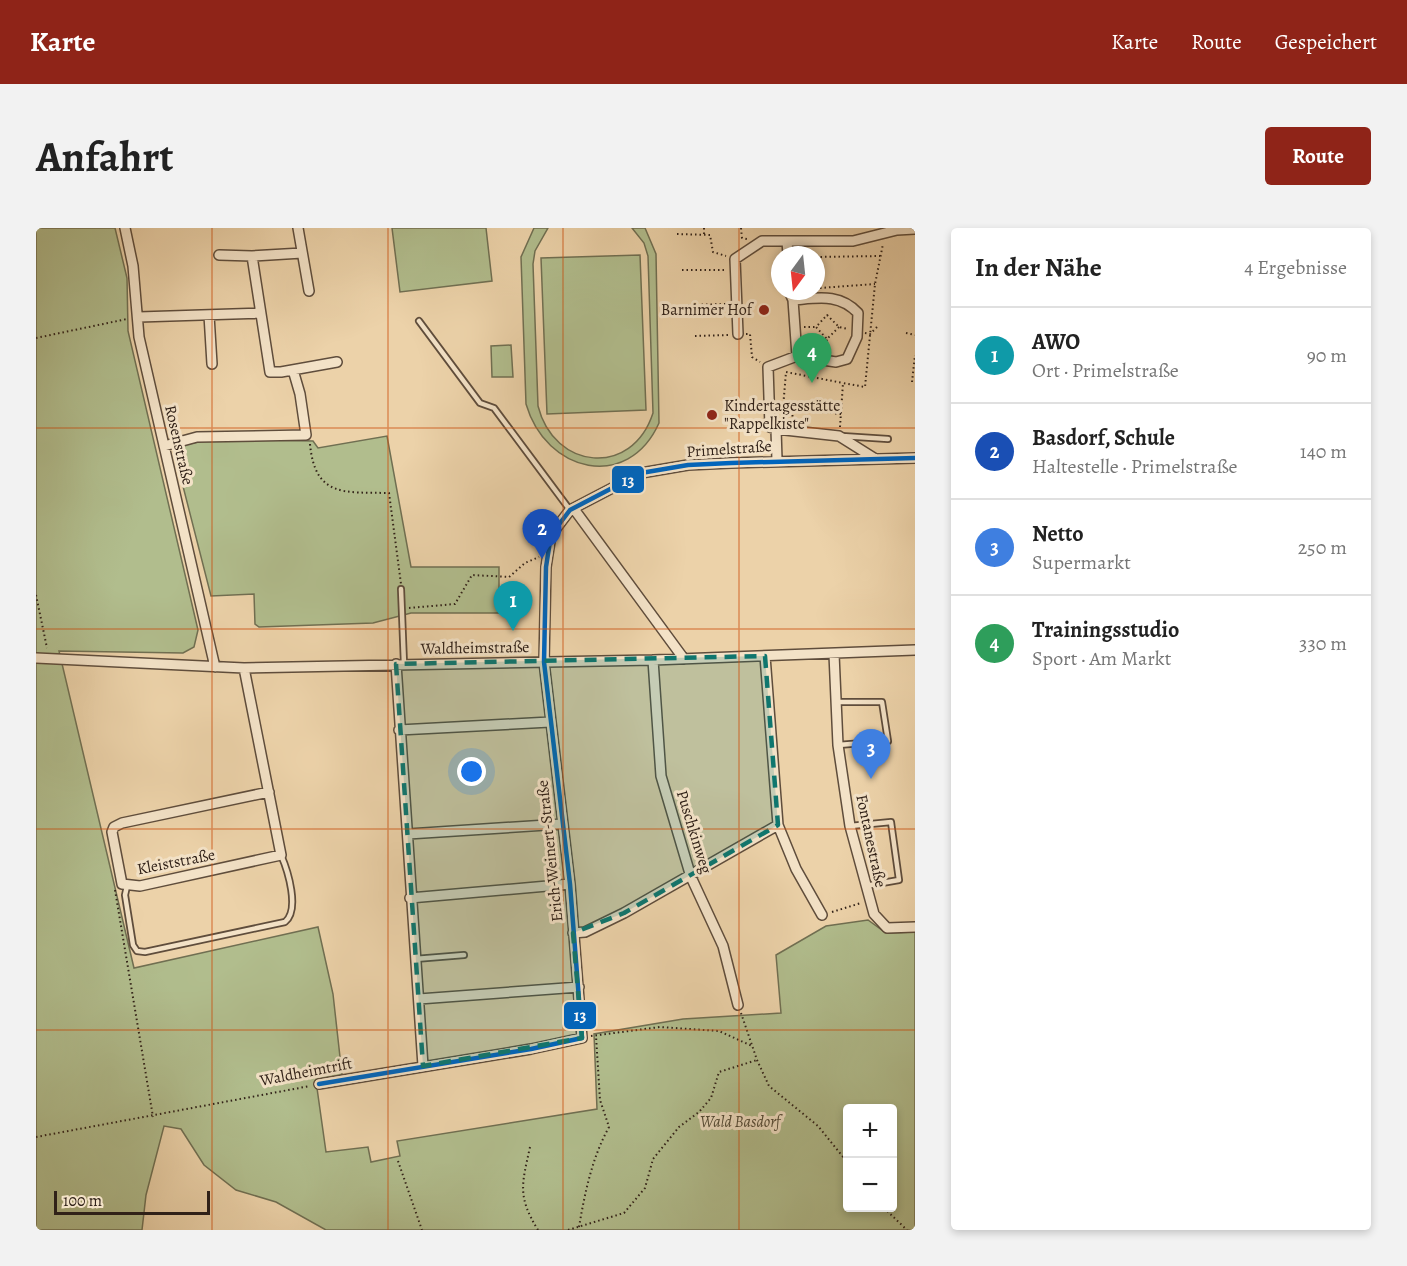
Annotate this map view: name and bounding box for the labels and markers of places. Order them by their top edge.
place label: Barnimer Hof [661,299,755,321]
marker: Barnimer Hof [757,303,771,317]
pin: 4 [792,334,832,383]
place label: Kindertagesstätte "Rappelkiste" [724,395,840,435]
marker: Kindertagesstätte "Rappelkiste" [705,408,719,422]
pin: 2 [522,510,562,559]
pin: 1 [494,582,532,631]
pin: 3 [852,730,890,779]

